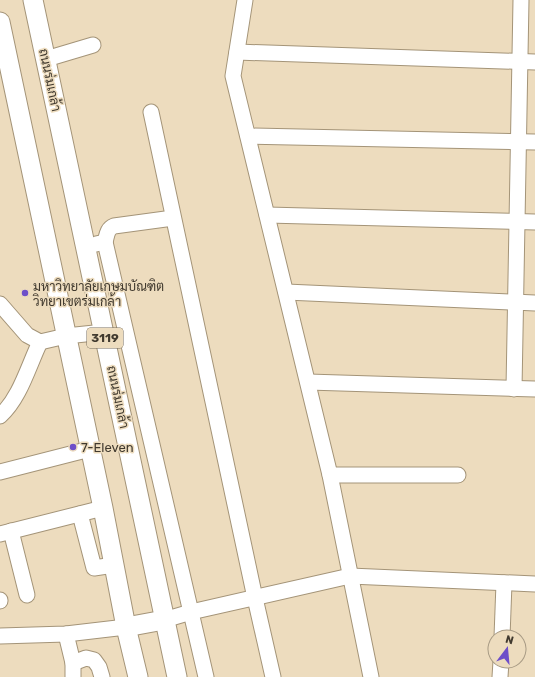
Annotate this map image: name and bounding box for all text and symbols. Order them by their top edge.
street label: ถนนร่มเกล้า [36,47,66,113]
place label: มหาวิทยาลัยเกษมบัณฑิต วิทยาเขตร่มเกล้า [33,278,164,309]
marker: มหาวิทยาลัยเกษมบัณฑิต วิทยาเขตร่มเกล้า [20,288,30,298]
road number: 3119 [87,328,123,348]
street label: ถนนร่มเกล้า [104,364,134,430]
place label: 7-Eleven [81,440,134,455]
marker: 7-Eleven [68,442,78,452]
north arrow [487,629,527,669]
text: N [504,633,515,647]

